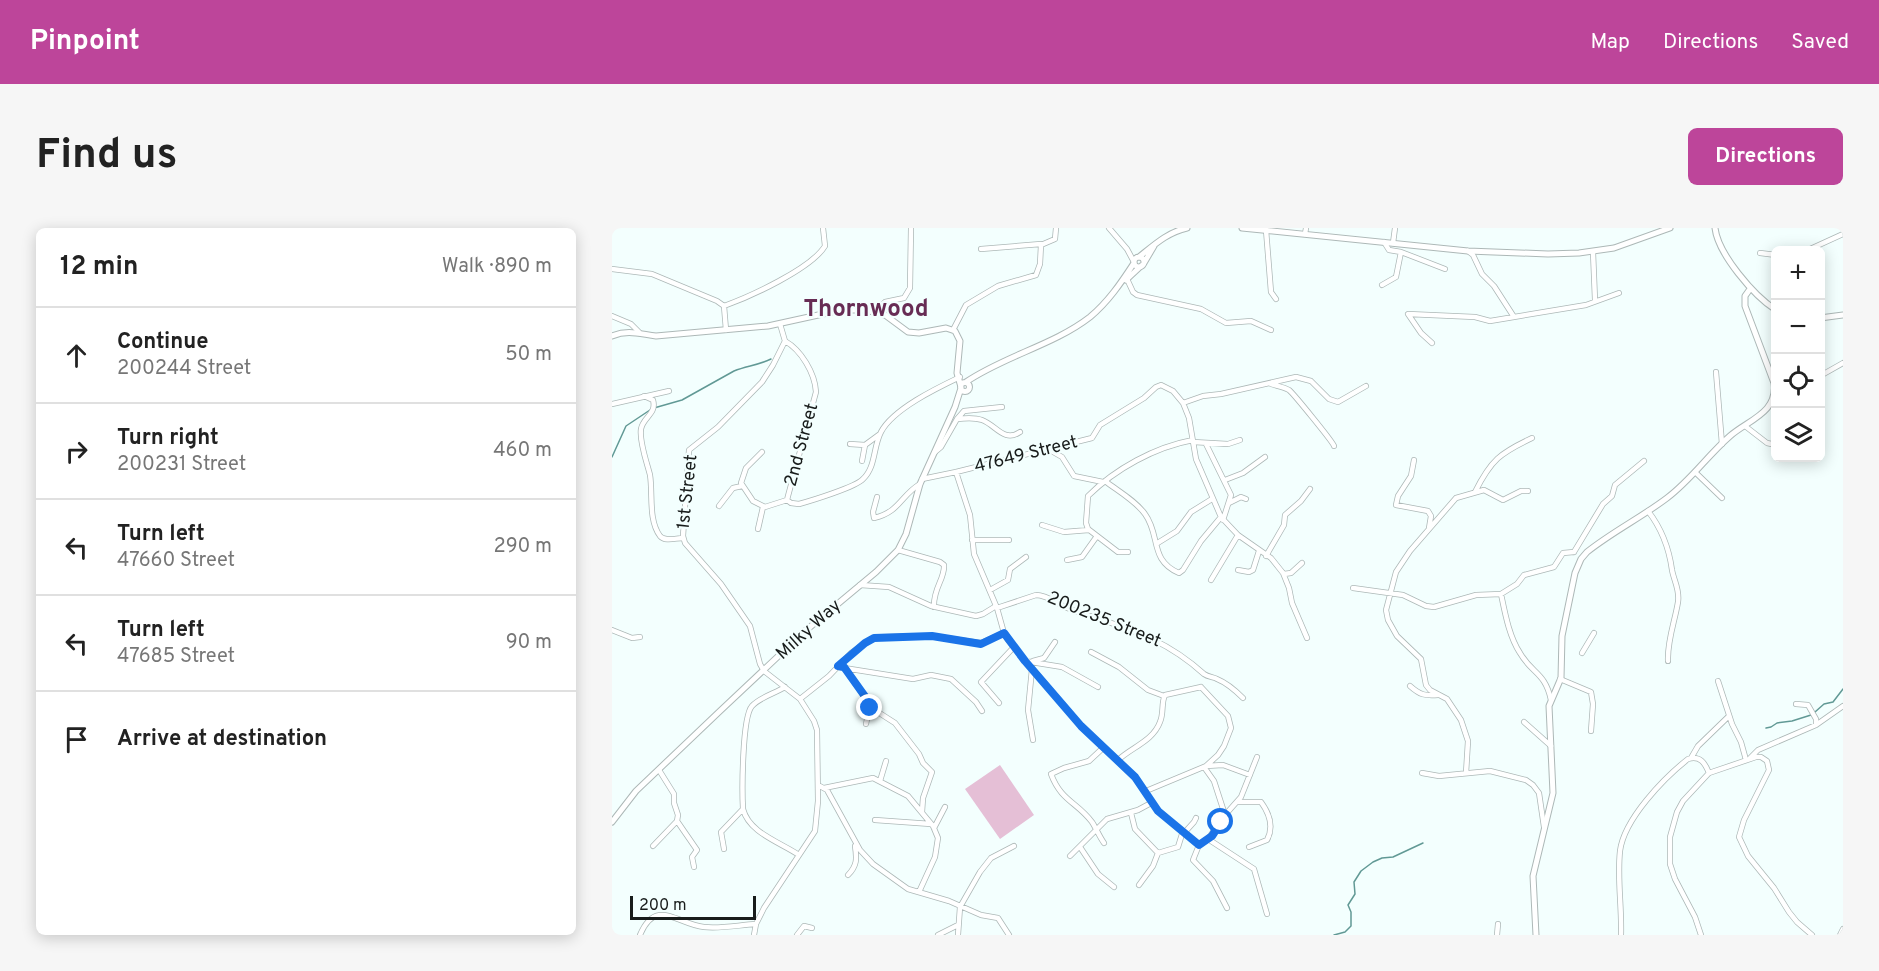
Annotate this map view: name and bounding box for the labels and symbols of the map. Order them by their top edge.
district label: Thornwood [803,295,929,325]
street label: 2nd Street [780,401,824,489]
street label: 47649 Street [972,431,1080,479]
street label: 1st Street [673,453,703,531]
street label: 200235 Street [1044,587,1164,653]
street label: Milky Way [772,595,846,665]
route end [856,694,882,720]
route start [1207,808,1233,834]
scale bar [630,893,756,920]

